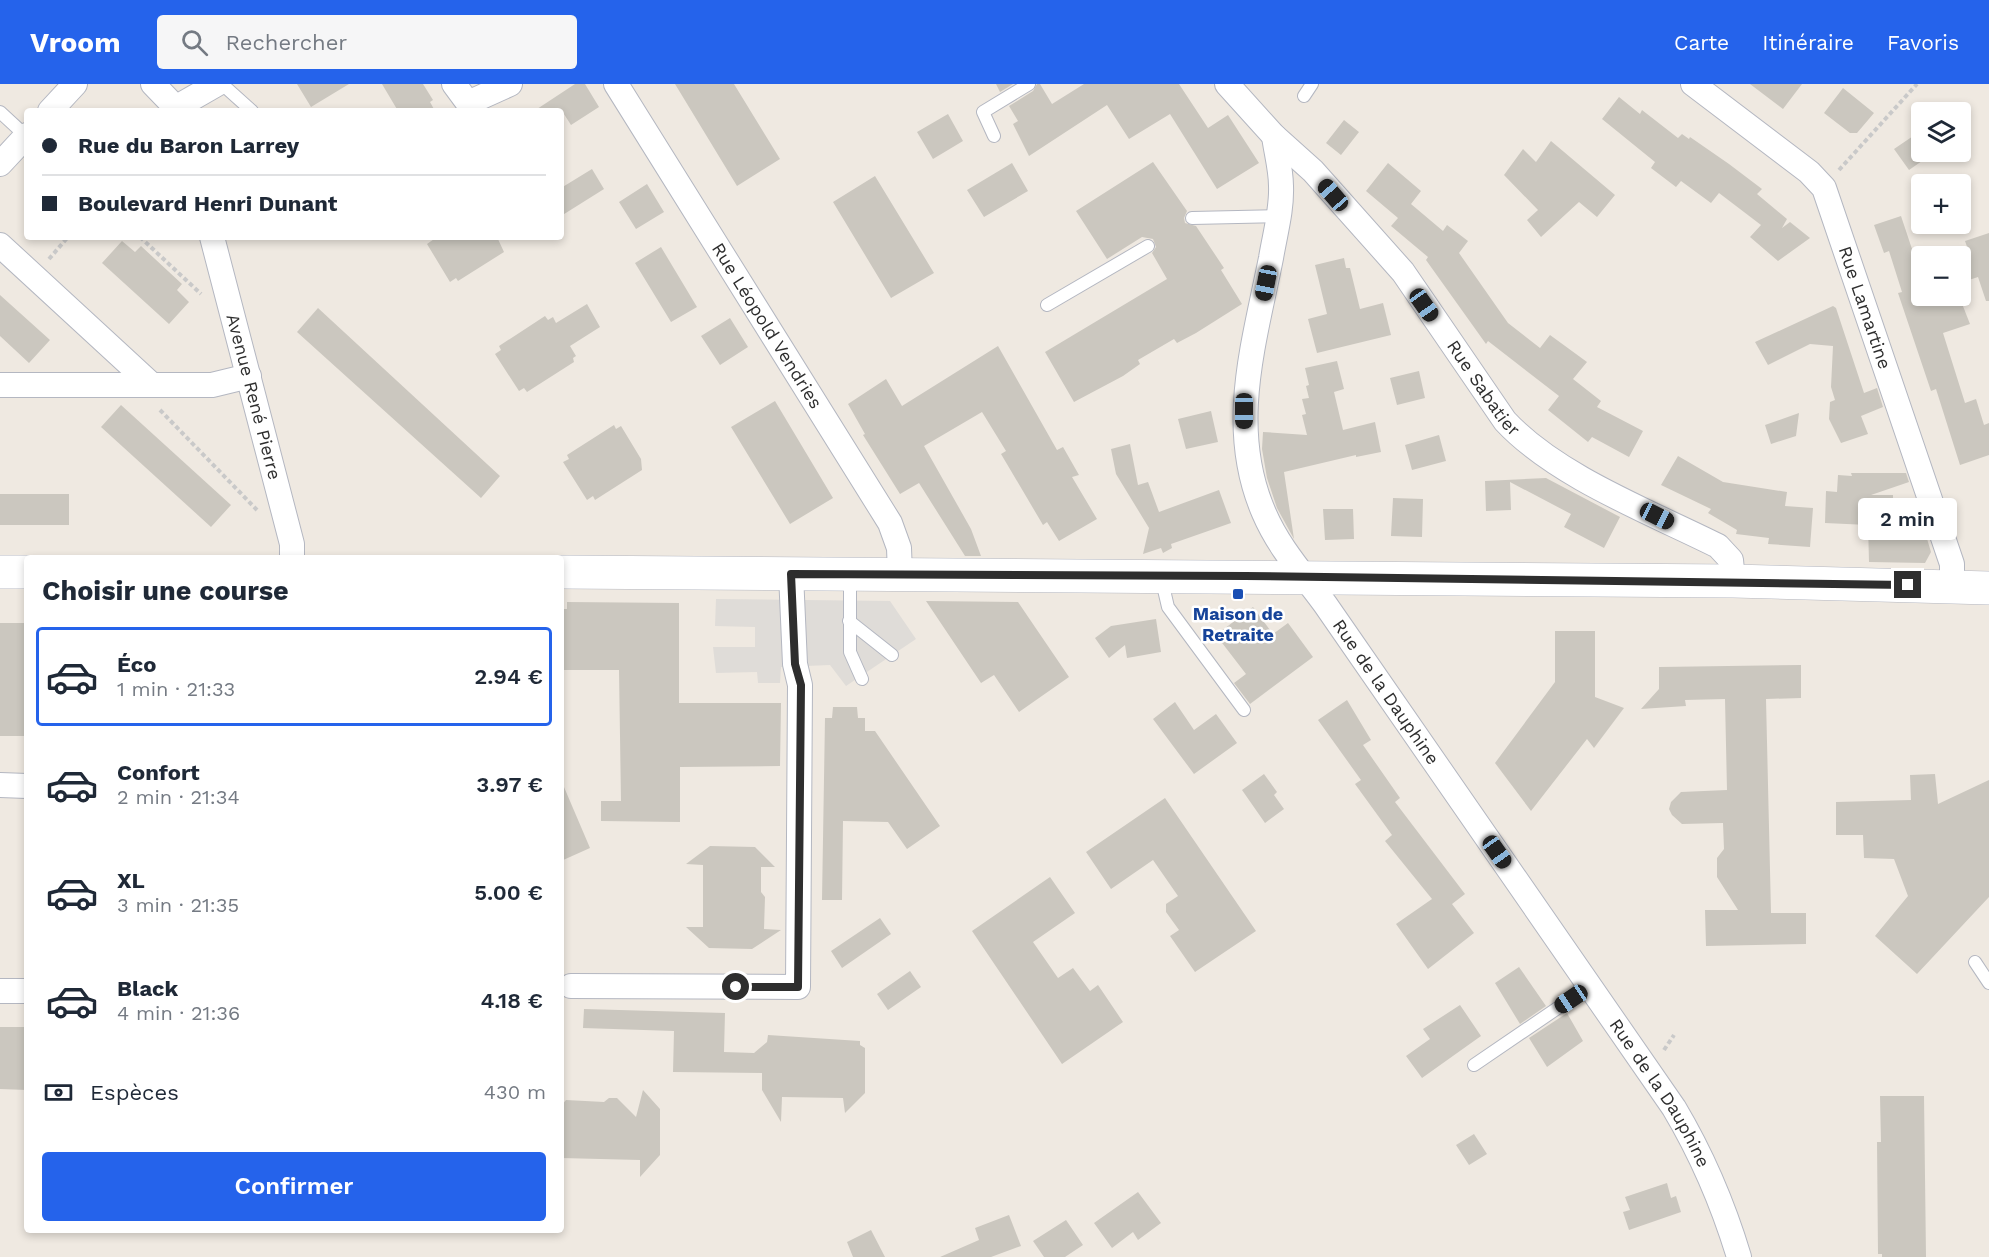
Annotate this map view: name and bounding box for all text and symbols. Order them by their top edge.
search box [157,15,577,69]
text: Vroom [30,26,121,59]
icon: search [178,26,211,59]
text: Rechercher [226,30,347,55]
text: Carte [1674,30,1729,55]
text: Itinéraire [1762,30,1854,55]
text: Favoris [1887,30,1959,55]
map controls [1911,102,1971,306]
button: layers [1911,102,1971,162]
text: Rue du Baron Larrey [78,133,299,158]
button: + [1911,174,1971,234]
car [1314,176,1352,214]
text: Boulevard Henri Dunant [78,191,337,216]
street label: Rue Léopold Vendries [708,239,827,412]
street label: Rue Lamartine [1835,243,1896,372]
button: − [1911,246,1971,306]
car [1254,264,1278,302]
car [1406,285,1442,325]
street label: Avenue René Pierre [222,311,286,482]
street label: Rue Sabatier [1443,336,1524,440]
car [1235,393,1253,429]
callout: 2 min [1858,498,1958,540]
car [1637,500,1677,532]
text: 2 min [1880,507,1935,531]
route end [1894,571,1921,598]
text: Choisir une course [42,575,289,607]
marker: Maison de Retraite [1231,587,1245,601]
place label: Maison de Retraite [1193,603,1283,645]
street label: Rue de la Dauphine [1329,615,1444,768]
icon: car [45,650,99,704]
text: Éco [117,652,156,677]
text: 2.94 € [474,664,543,689]
text: 1 min · 21:33 [117,677,235,701]
icon: car [45,758,99,812]
text: Confort [117,760,200,785]
text: 3.97 € [476,772,543,797]
text: 2 min · 21:34 [117,785,240,809]
car [1479,832,1515,872]
icon: car [45,866,99,920]
text: XL [117,868,145,893]
text: 5.00 € [474,880,543,905]
text: 3 min · 21:35 [117,893,239,917]
route start [722,973,749,1000]
icon: car [45,974,99,1028]
text: Black [117,976,178,1001]
car [1551,981,1591,1017]
text: 4.18 € [480,988,543,1013]
text: 4 min · 21:36 [117,1001,240,1025]
street label: Rue de la Dauphine [1605,1015,1715,1170]
icon: cash [42,1076,75,1109]
text: Espèces [90,1080,179,1105]
text: 430 m [484,1080,546,1104]
button: Confirmer [42,1152,546,1221]

